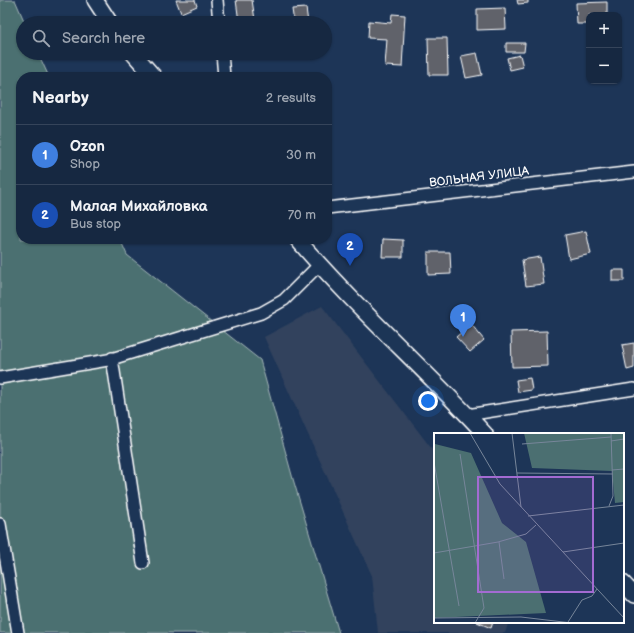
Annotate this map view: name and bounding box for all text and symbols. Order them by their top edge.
map controls [586,12,622,84]
button: + [586,12,622,48]
search box [16,16,332,60]
icon: search [30,27,52,49]
text: Search here [62,29,145,48]
button: − [586,48,622,84]
text: Nearby [32,88,89,108]
text: 2 results [266,90,316,106]
text: Ozon [70,137,105,156]
text: 1 [42,147,48,163]
text: 30 m [286,147,316,163]
text: Shop [70,156,100,172]
street label: ВОЛЬНАЯ УЛИЦА [428,163,530,191]
text: Малая Михайловка [70,197,208,216]
text: 2 [41,207,49,223]
text: 70 m [288,207,316,223]
text: Bus stop [70,216,121,232]
pin: 2 [337,233,363,266]
pin: 1 [450,304,476,337]
your location [418,391,438,411]
inset map [434,433,624,623]

